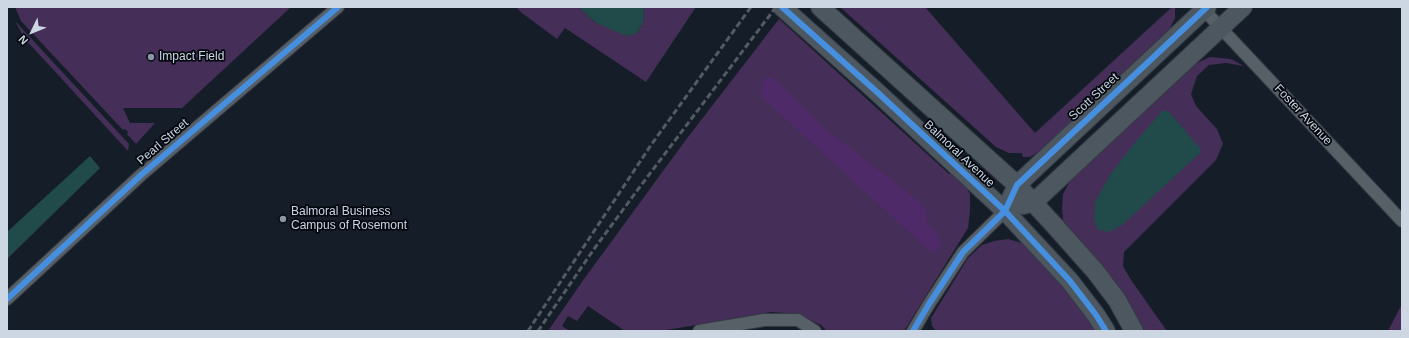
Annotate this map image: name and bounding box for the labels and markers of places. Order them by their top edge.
place label: Impact Field [159,50,224,64]
marker: Impact Field [146,52,156,62]
place label: Balmoral Business Campus of Rosemont [291,205,407,233]
marker: Balmoral Business Campus of Rosemont [278,214,288,224]

